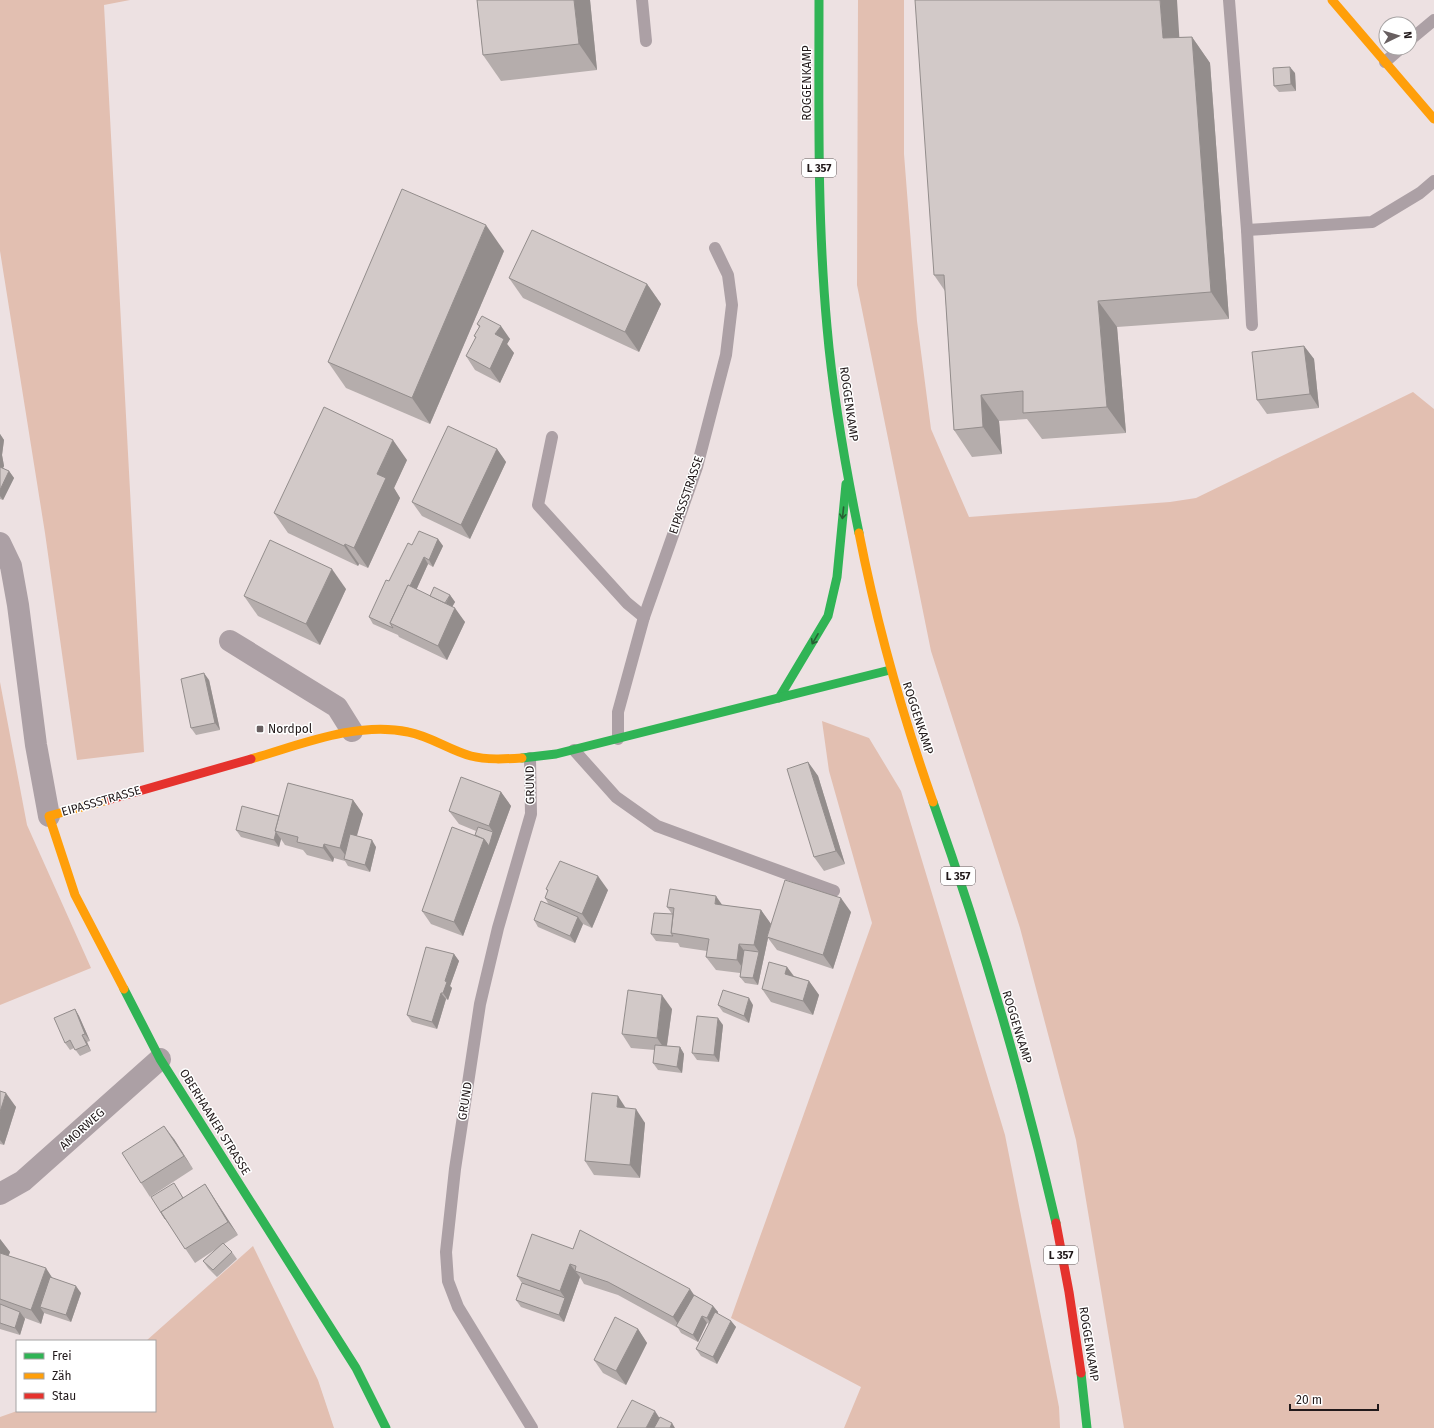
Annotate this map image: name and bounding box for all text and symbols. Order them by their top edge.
north arrow [1378,16,1418,56]
text: N [1401,31,1414,39]
street label: ROGGENKAMP [800,45,814,121]
road number: L 357 [802,159,836,177]
street label: ROGGENKAMP [837,366,861,442]
street label: EIPASSSTRASSE [666,454,706,536]
one-way arrow [840,506,847,519]
one-way arrow [811,632,819,644]
street label: ROGGENKAMP [900,680,936,756]
place label: Nordpol [268,722,313,736]
marker: Nordpol [255,724,265,734]
street label: GRUND [523,765,537,804]
street label: EIPASSSTRASSE [60,783,142,819]
road number: L 357 [941,867,975,885]
street label: ROGGENKAMP [999,989,1035,1065]
street label: OBERHAANER STRASSE [177,1066,253,1178]
street label: GRUND [455,1081,475,1121]
street label: AMORWEG [57,1105,107,1153]
road number: L 357 [1044,1246,1078,1264]
street label: ROGGENKAMP [1076,1306,1102,1382]
legend [16,1340,156,1412]
text: Frei [52,1349,72,1363]
text: Zäh [52,1369,72,1383]
scale bar [1290,1386,1378,1412]
text: Stau [52,1389,76,1403]
text: 20 m [1296,1393,1322,1407]

